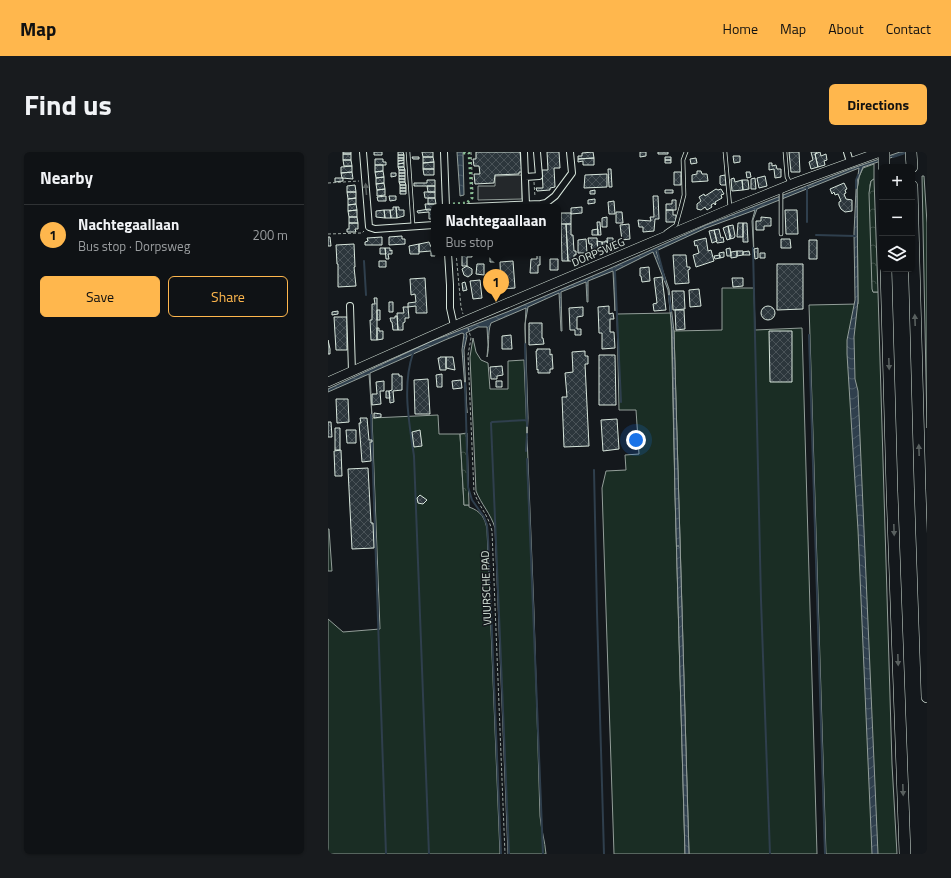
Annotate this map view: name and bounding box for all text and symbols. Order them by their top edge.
text: Map [20,14,56,43]
text: Home [723,18,758,39]
text: Map [780,18,806,39]
text: About [828,18,864,39]
text: Contact [886,18,931,39]
text: Find us [24,83,112,126]
button: Directions [829,84,927,125]
map controls [879,164,915,272]
button: + [879,164,915,200]
text: Nearby [40,165,93,191]
one-way arrow [363,183,369,195]
button: − [879,200,915,236]
popup [431,204,561,256]
text: Nachtegaallaan [445,209,547,232]
text: Nachtegaallaan [78,213,179,236]
text: 1 [49,225,57,245]
text: 200 m [252,225,288,245]
text: Bus stop [445,232,494,252]
street label: DORPSWEG [569,234,627,270]
text: Bus stop · Dorpsweg [78,236,190,256]
button: layers [879,236,915,272]
pin: 1 [483,269,509,302]
button: Save [40,276,160,317]
button: Share [168,276,288,317]
one-way arrow [912,313,918,326]
one-way arrow [886,358,892,371]
your location [626,430,646,450]
one-way arrow [916,443,922,456]
one-way arrow [891,524,897,537]
street label: VUURSCHE PAD [477,550,495,626]
one-way arrow [895,654,901,667]
one-way arrow [899,784,906,796]

